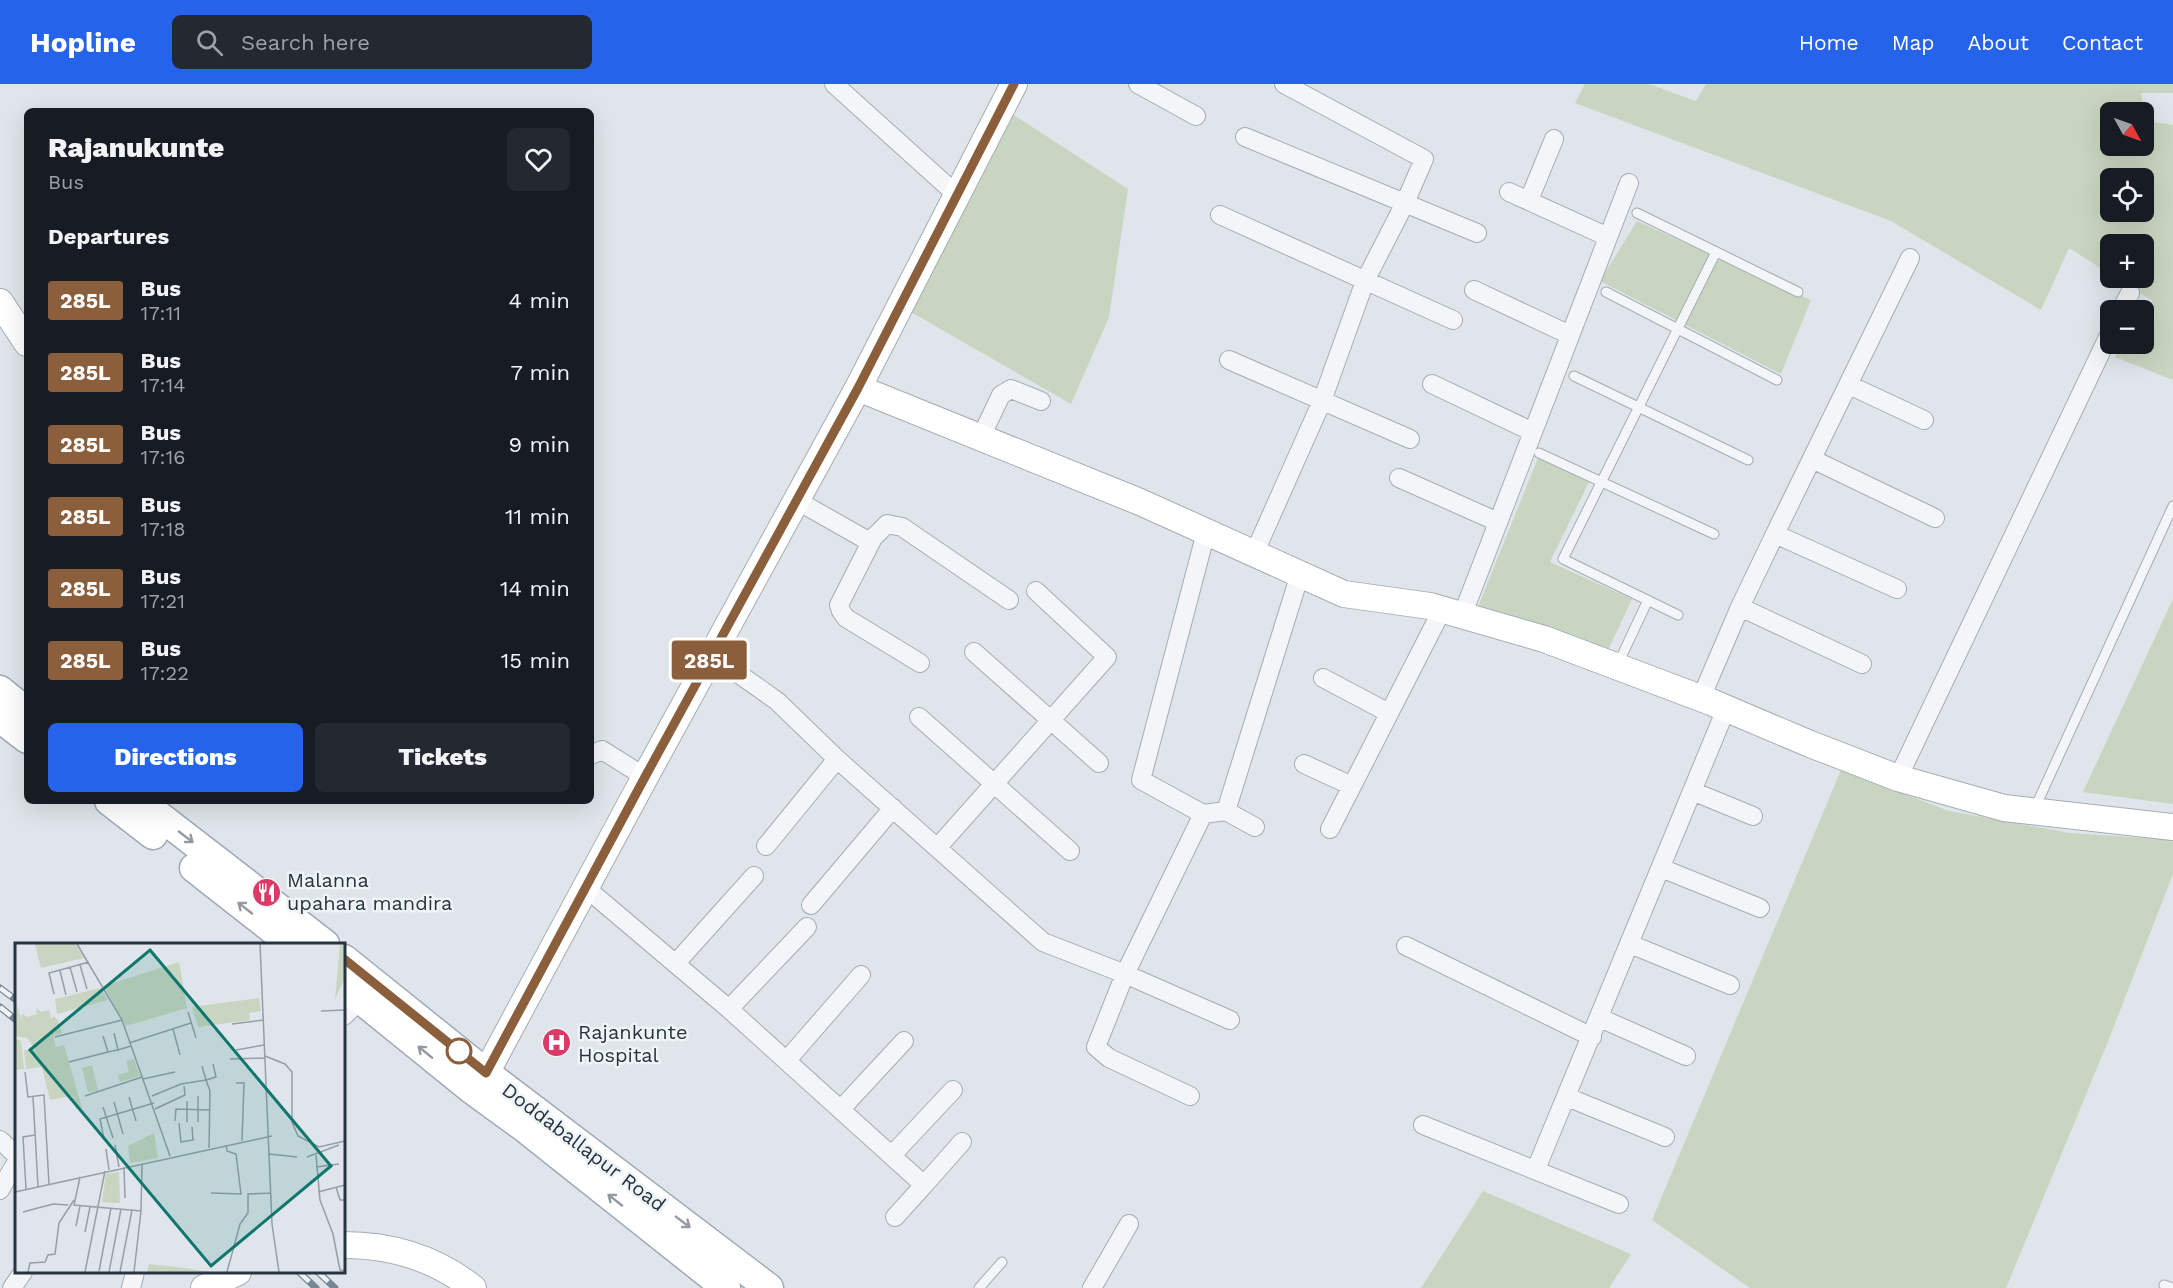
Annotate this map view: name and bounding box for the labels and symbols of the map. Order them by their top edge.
north arrow [2100,102,2154,156]
line badge: 285L [667,640,751,680]
one-way arrow [178,830,194,843]
place label: Malanna upahara mandira [287,868,452,915]
restaurant icon: Malanna upahara mandira [250,876,282,908]
one-way arrow [238,902,254,915]
inset map [15,943,345,1273]
place label: Rajankunte Hospital [578,1020,687,1067]
hospital icon: Rajankunte Hospital [541,1027,573,1059]
unlabelled marker [446,1038,472,1064]
one-way arrow [418,1046,434,1059]
street label: Doddaballapur Road [498,1078,670,1216]
one-way arrow [607,1193,623,1206]
one-way arrow [675,1216,691,1229]

